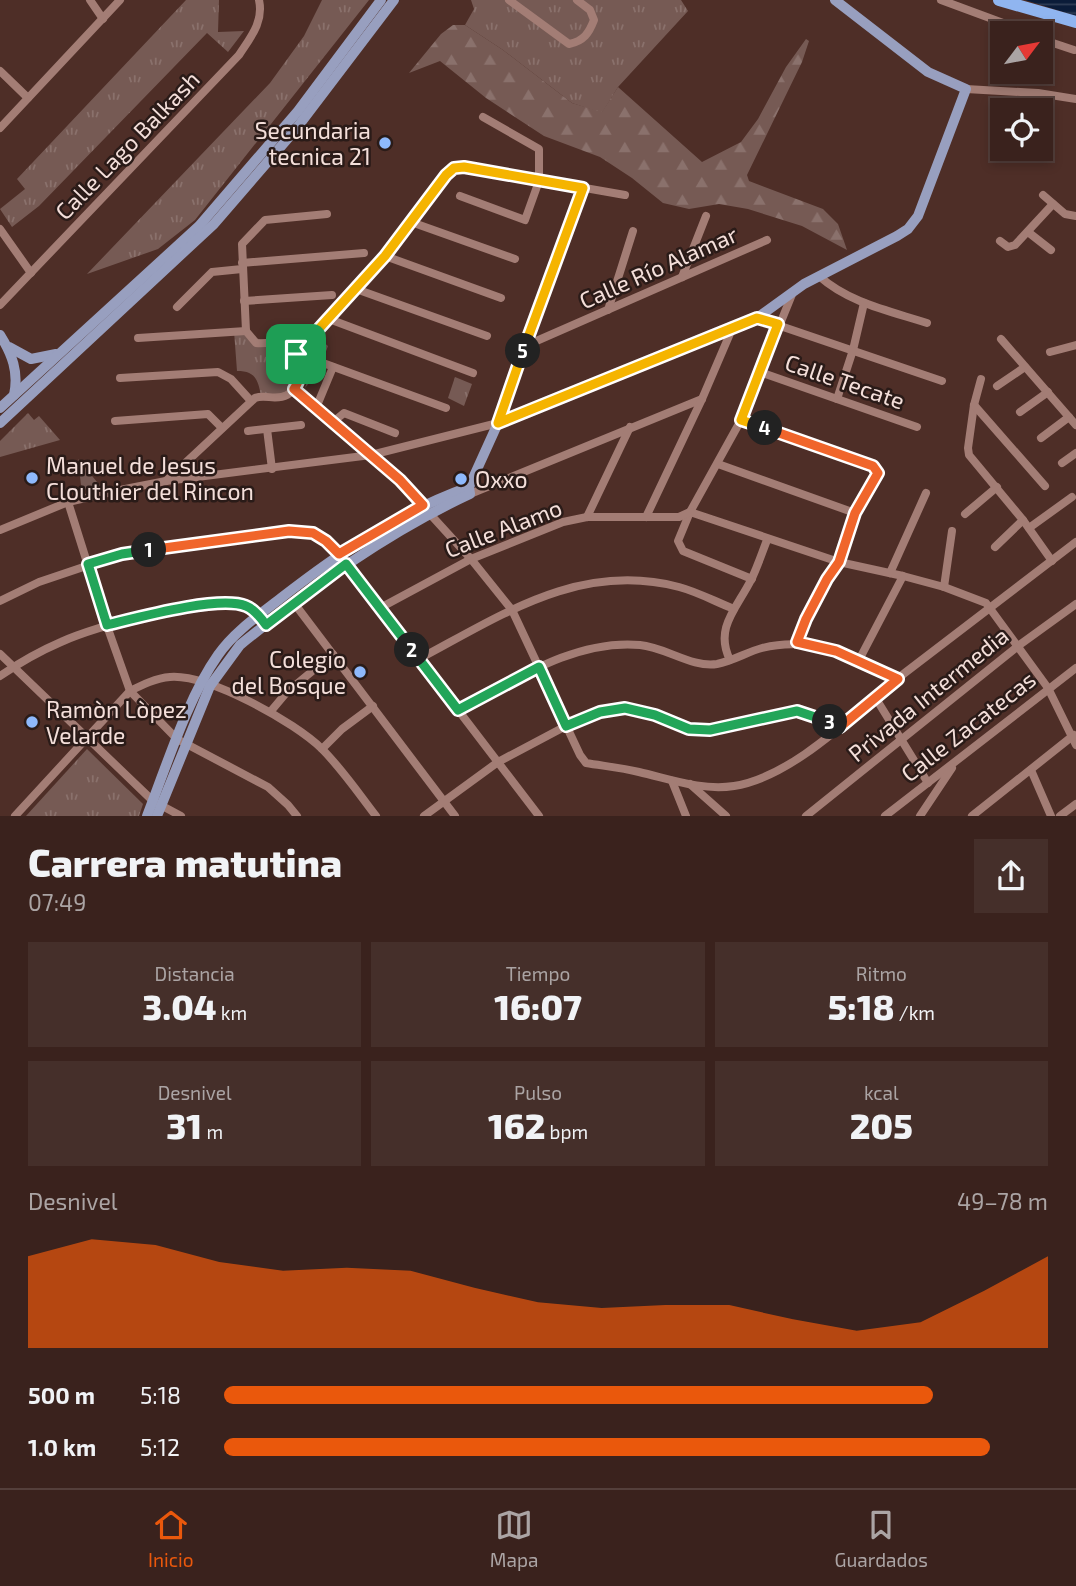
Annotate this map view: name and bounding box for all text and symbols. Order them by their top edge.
north arrow [990,21,1054,84]
map controls [990,21,1053,161]
street label: Calle Lago Balkash [49,65,205,225]
button: locate [990,98,1053,161]
place label: Secundaria tecnica 21 [255,116,371,170]
marker: Secundaria tecnica 21 [377,135,393,151]
street label: Calle Río Alamar [575,220,741,314]
pin [266,324,326,384]
pin: 5 [505,334,540,368]
icon: arrive [277,335,315,373]
text: 5 [517,339,528,362]
street label: Calle Tecate [782,347,908,415]
pin: 4 [748,410,782,446]
text: 4 [758,416,771,439]
place label: Manuel de Jesus Clouthier del Rincon [46,451,254,505]
place label: Oxxo [475,465,527,493]
marker: Manuel de Jesus Clouthier del Rincon [24,470,40,486]
marker: Oxxo [453,471,469,487]
street label: Calle Alamo [440,493,566,563]
pin: 1 [132,532,166,568]
text: 1 [144,538,153,561]
street label: Privada Intermedia [842,621,1014,767]
pin: 2 [394,632,430,668]
text: 2 [406,638,417,661]
place label: Colegio del Bosque [232,645,346,699]
marker: Colegio del Bosque [352,664,368,680]
street label: Calle Zacatecas [895,665,1041,787]
place label: Ramòn Lòpez Velarde [46,695,187,749]
pin: 3 [812,704,848,740]
text: 3 [824,710,835,733]
marker: Ramòn Lòpez Velarde [24,714,40,730]
text: Carrera matutina [28,839,342,885]
button: share [974,839,1048,913]
text: 07:49 [28,888,86,916]
text: Distancia [155,962,235,985]
text: Tiempo [506,962,570,985]
text: Ritmo [856,962,907,985]
text: 3.04 [142,985,216,1027]
text: 16:07 [494,985,582,1027]
text: 5:18 [828,985,895,1027]
text: km [216,1001,247,1024]
text: /km [895,1001,935,1024]
text: Desnivel [158,1081,232,1104]
text: Pulso [514,1081,562,1104]
text: kcal [864,1081,899,1104]
text: 31 [166,1104,202,1146]
text: 162 [488,1104,545,1146]
text: 205 [850,1104,913,1146]
text: m [202,1120,223,1143]
text: bpm [545,1120,588,1143]
text: Desnivel [28,1187,118,1215]
text: 49–78 m [957,1187,1048,1215]
text: 500 m [28,1381,95,1409]
text: 5:18 [140,1381,181,1409]
text: 1.0 km [28,1433,96,1461]
text: 5:12 [140,1433,180,1461]
tab: Inicio [148,1506,194,1571]
tab: Mapa [490,1506,538,1571]
tab: Guardados [835,1506,928,1571]

